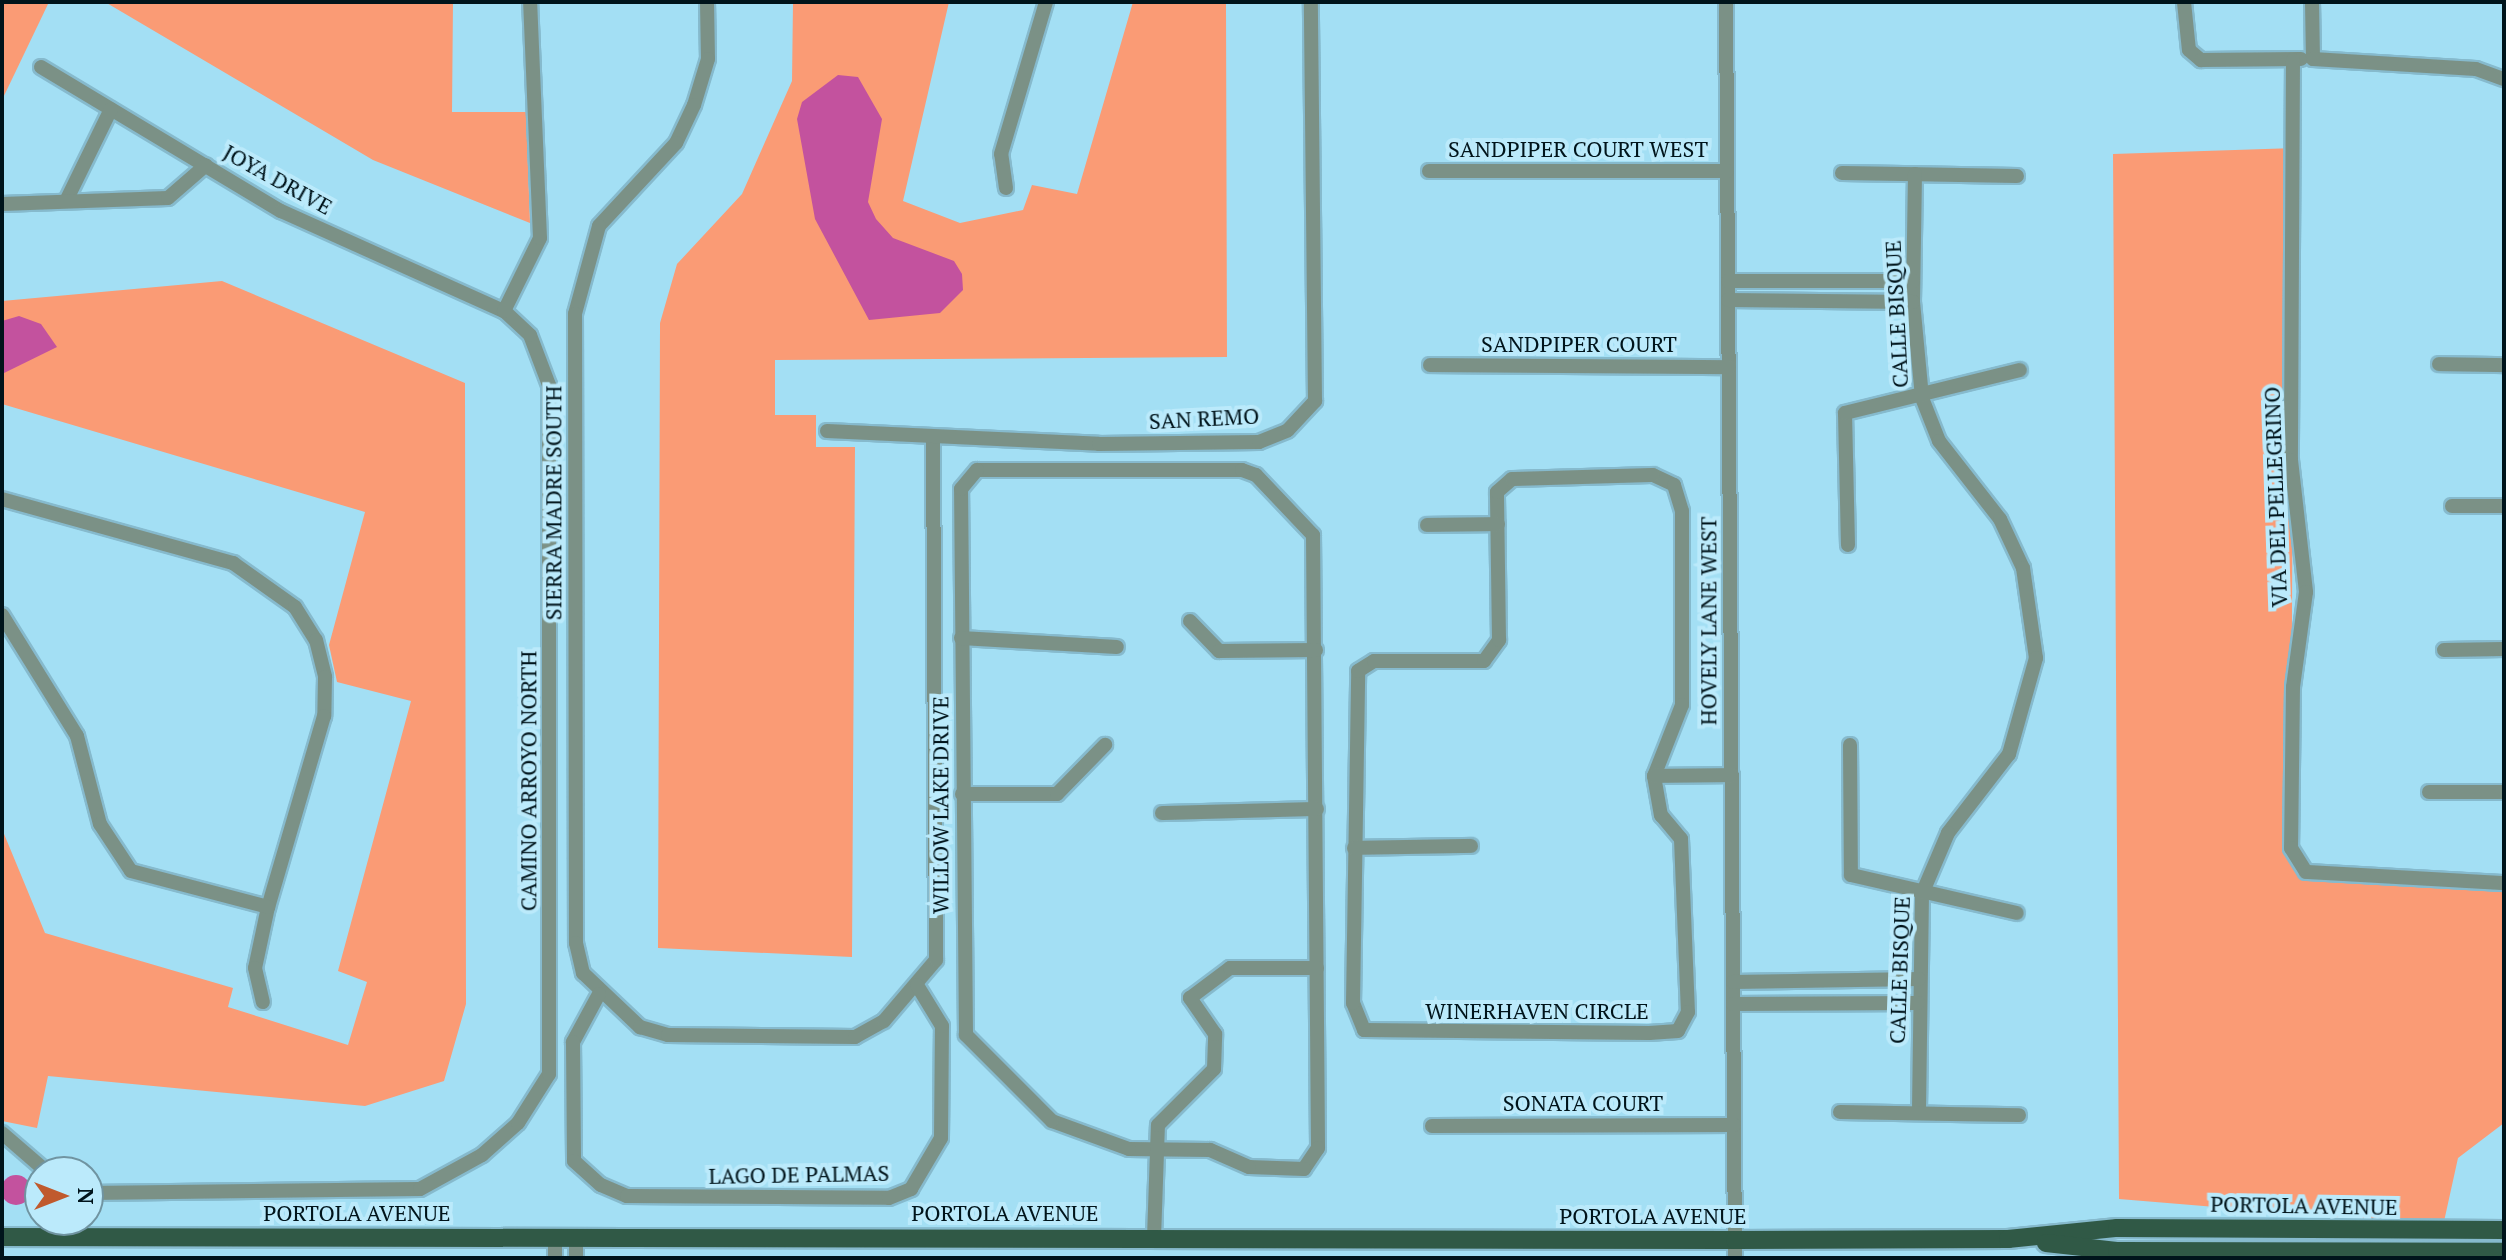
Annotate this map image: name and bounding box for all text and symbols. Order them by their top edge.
street label: SANDPIPER COURT WEST [1448,136,1708,162]
street label: JOYA DRIVE [219,138,337,220]
street label: CALLE BISQUE [1879,239,1913,389]
street label: SANDPIPER COURT [1481,331,1677,357]
street label: SIERRA MADRE SOUTH [540,385,566,621]
street label: VIA DEL PELLEGRINO [2258,386,2292,608]
street label: SAN REMO [1148,402,1260,434]
street label: HOVELY LANE WEST [1695,517,1721,725]
street label: CAMINO ARROYO NORTH [515,651,541,911]
street label: WILLOW LAKE DRIVE [927,696,953,914]
street label: CALLE BISQUE [1883,896,1915,1044]
street label: WINERHAVEN CIRCLE [1425,998,1649,1024]
street label: SONATA COURT [1503,1090,1663,1116]
north arrow [24,1156,104,1236]
street label: LAGO DE PALMAS [708,1159,890,1189]
text: N [72,1188,101,1204]
street label: PORTOLA AVENUE [2210,1190,2398,1220]
street label: PORTOLA AVENUE [263,1200,451,1226]
street label: PORTOLA AVENUE [911,1200,1099,1226]
street label: PORTOLA AVENUE [1559,1203,1747,1229]

